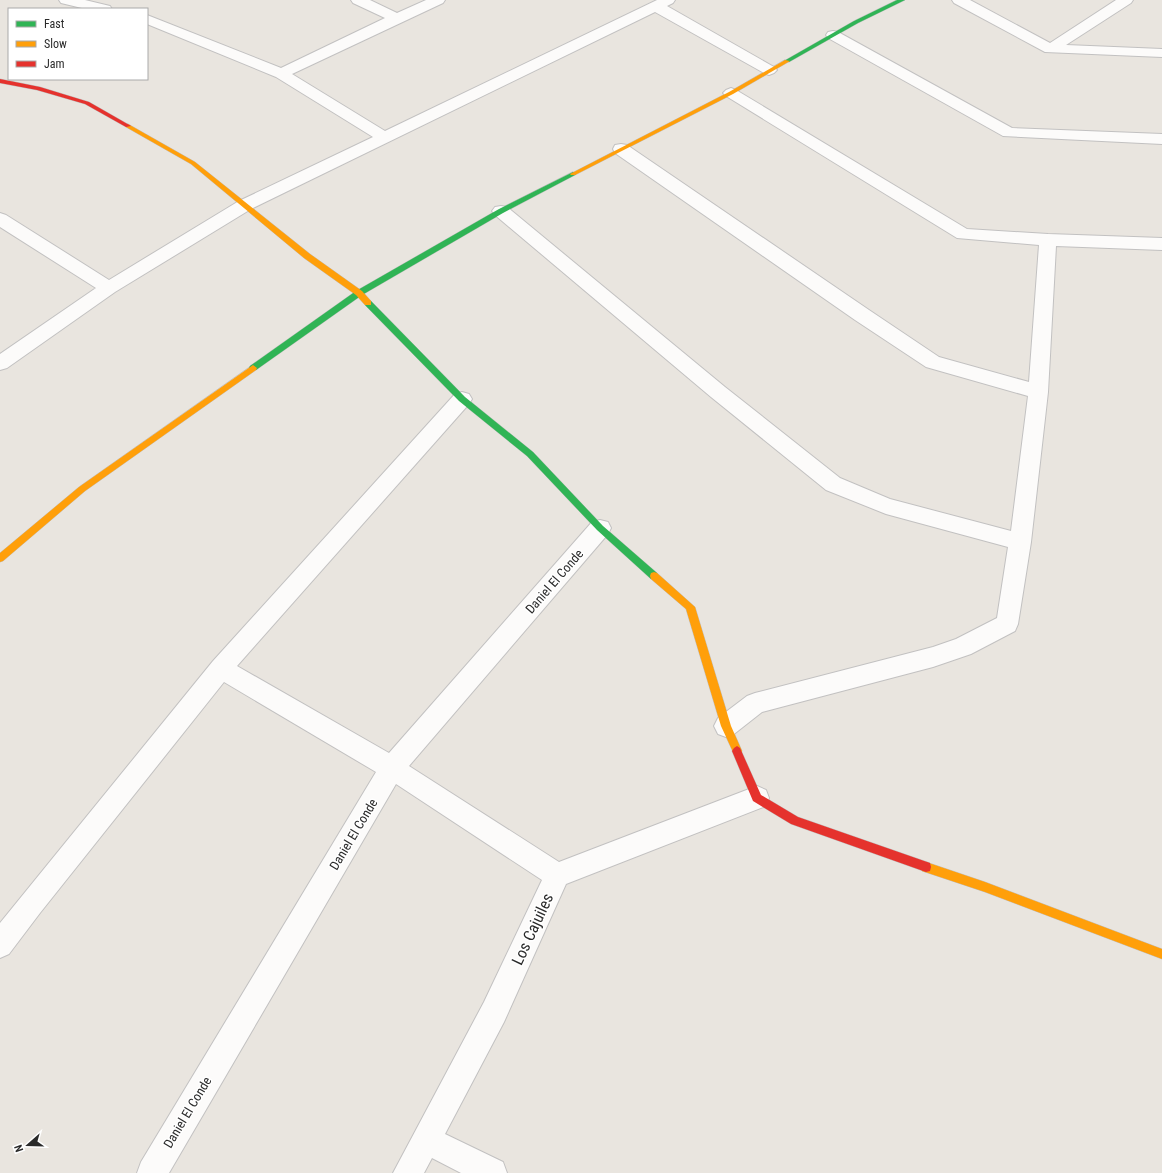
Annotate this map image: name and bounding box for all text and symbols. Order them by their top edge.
legend [8,8,148,80]
text: Fast [44,17,65,31]
text: Slow [44,37,67,51]
text: Jam [44,57,65,71]
street label: Daniel El Conde [522,546,586,616]
street label: Daniel El Conde [326,796,380,872]
street label: Los Cajuiles [508,890,557,968]
street label: Daniel El Conde [160,1074,214,1150]
north arrow [8,1125,48,1165]
text: N [12,1143,26,1154]

